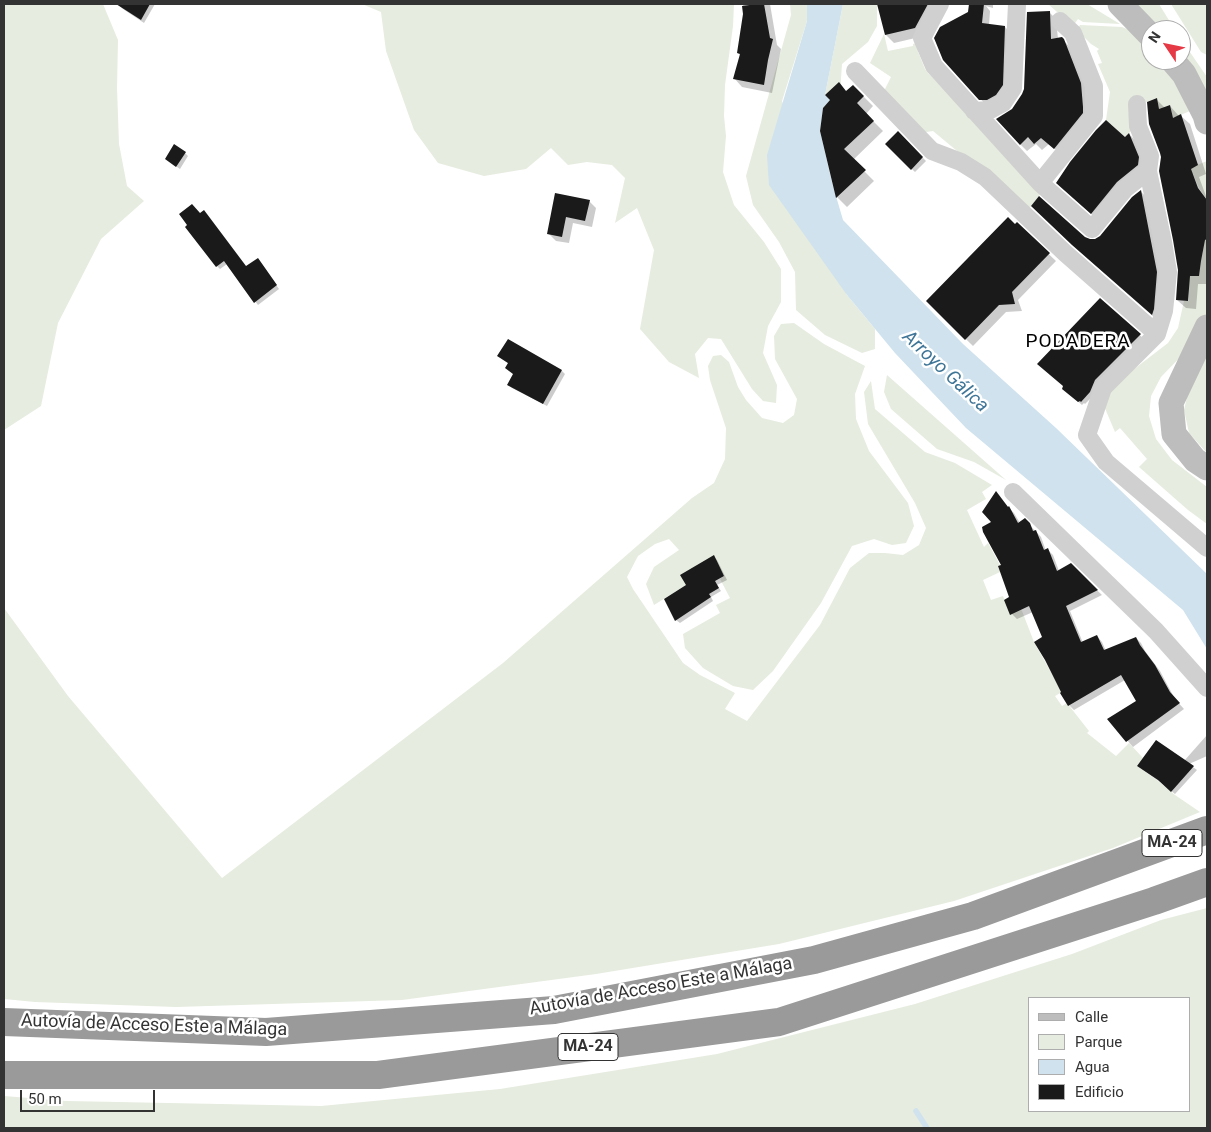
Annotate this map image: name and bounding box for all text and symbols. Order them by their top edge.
north arrow [1141,20,1191,70]
text: N [1145,29,1164,46]
water label: Arroyo Gálica [897,326,993,418]
district label: PODADERA [1024,331,1132,353]
road number: MA-24 [1142,830,1202,856]
street label: Autovía de Acceso Este a Málaga [528,953,794,1021]
legend [1028,997,1191,1112]
text: Calle [1075,1008,1108,1026]
street label: Autovía de Acceso Este a Málaga [21,1011,287,1041]
text: Parque [1075,1033,1122,1051]
road number: MA-24 [558,1034,618,1060]
text: Agua [1075,1058,1110,1076]
scale bar [22,1080,158,1112]
text: Edificio [1075,1083,1124,1101]
text: 50 m [28,1090,62,1108]

